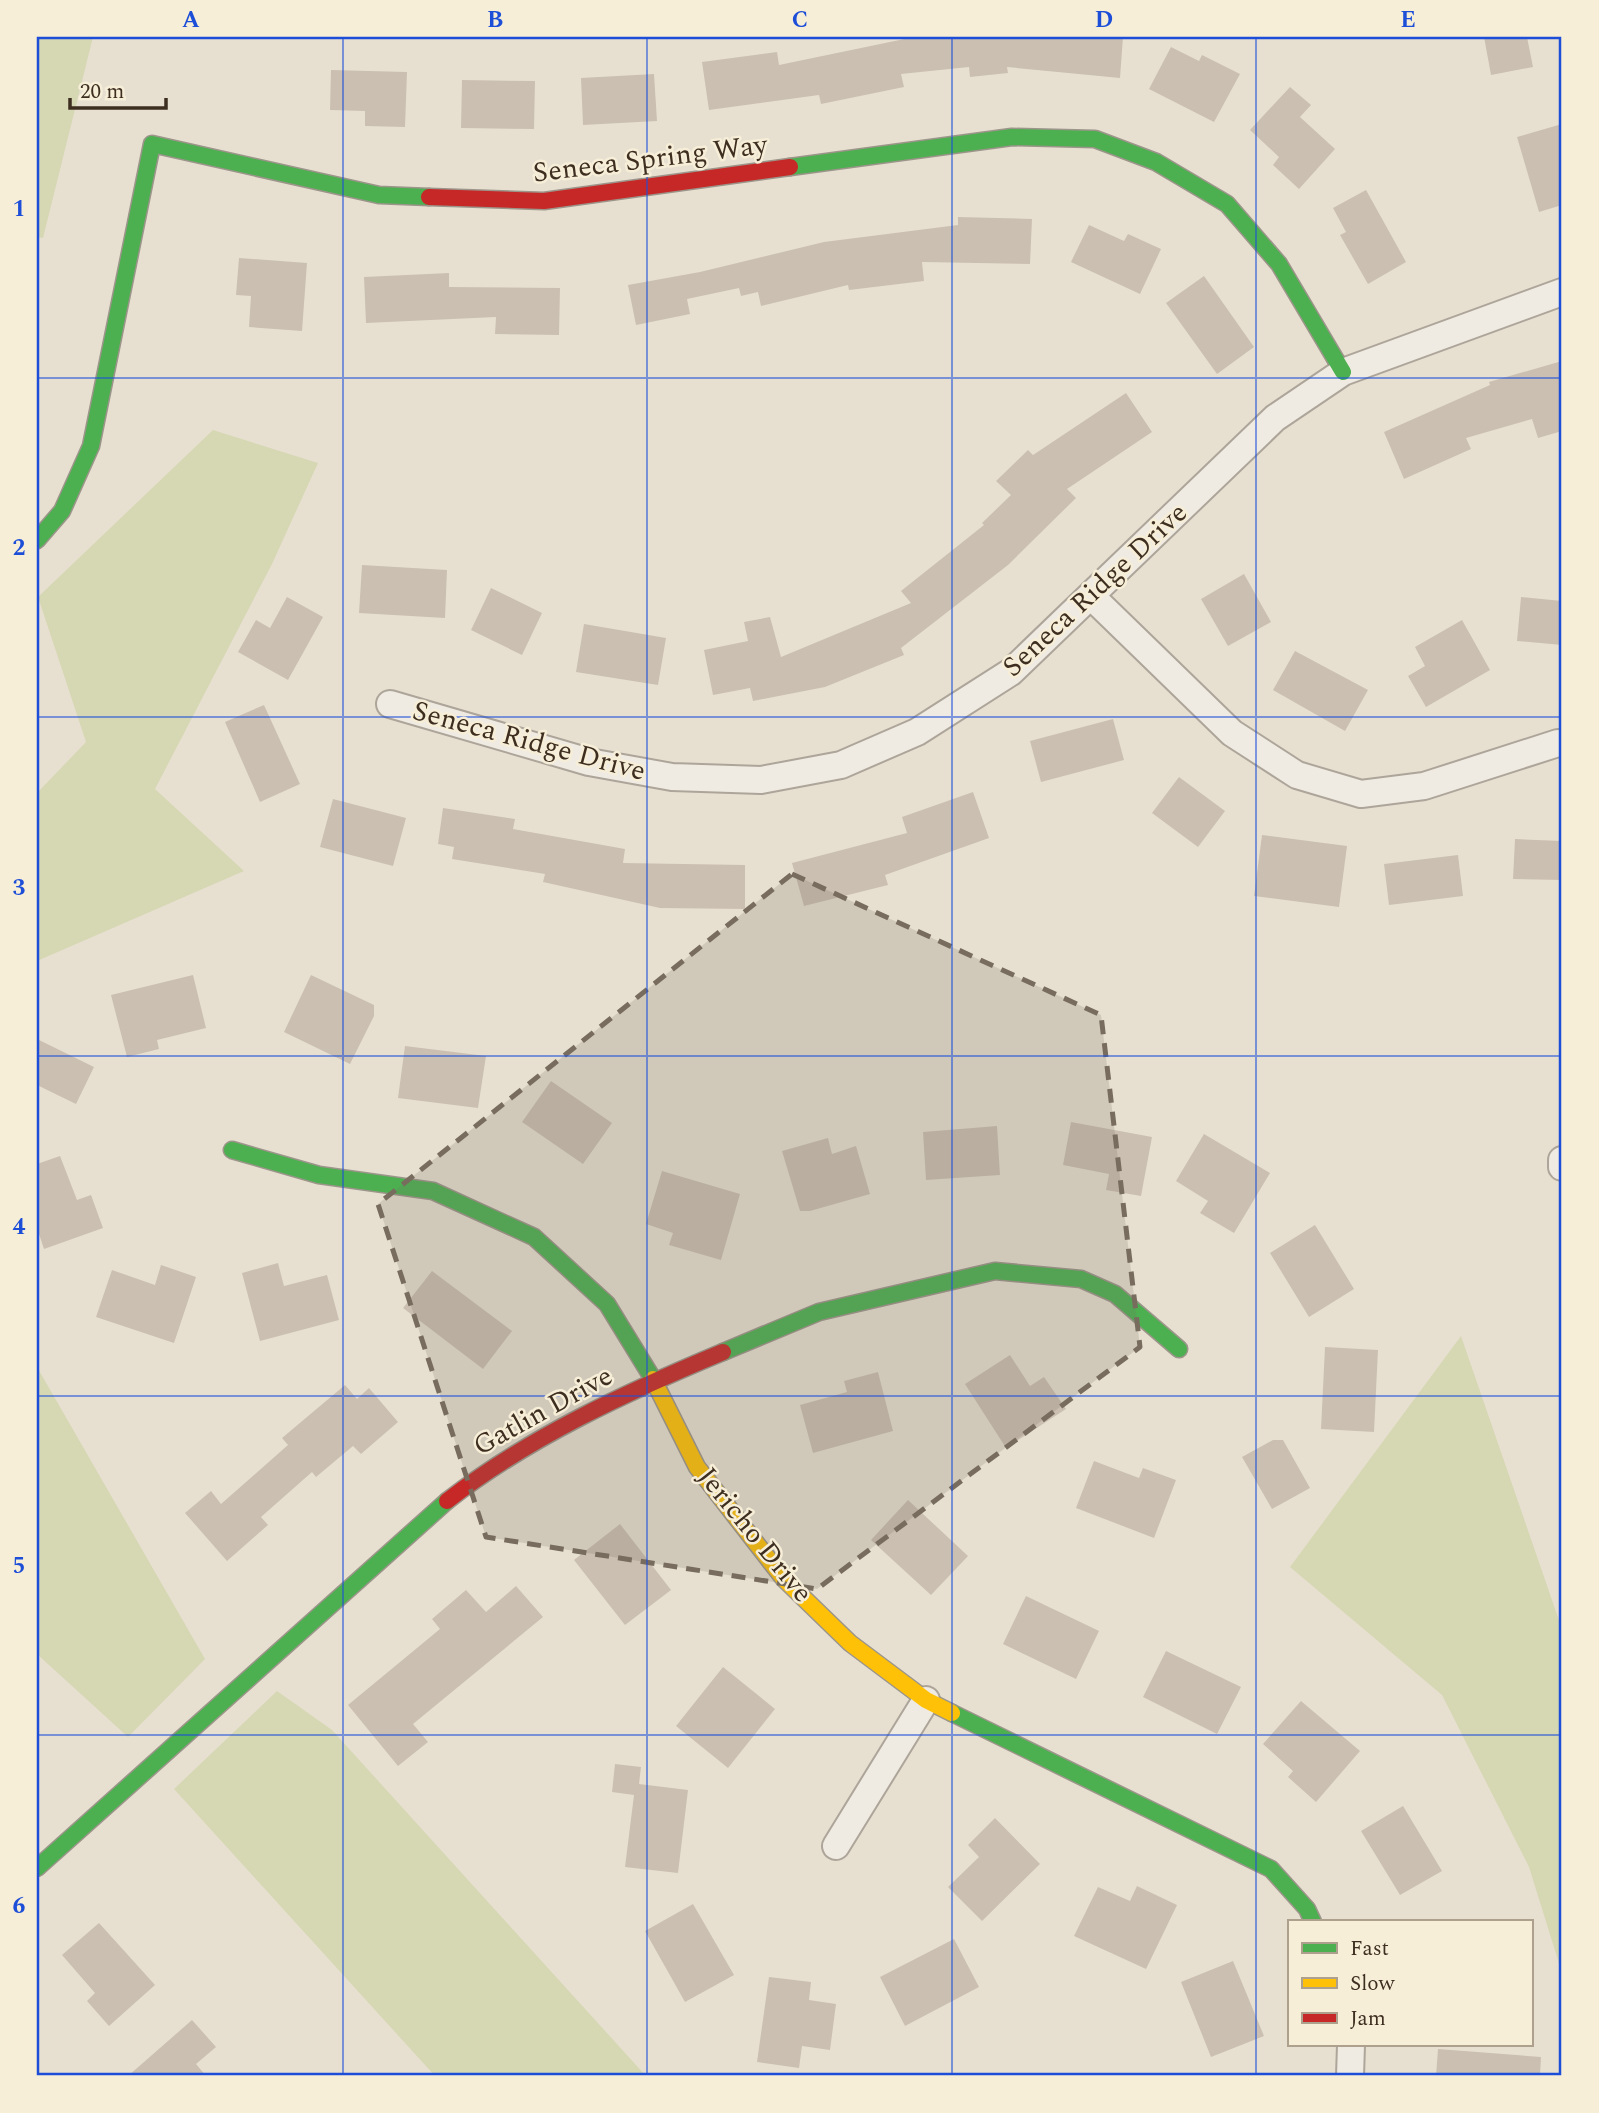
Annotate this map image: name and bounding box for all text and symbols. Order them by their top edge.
text: A [182,3,200,38]
text: B [487,3,503,38]
text: C [792,3,808,38]
text: D [1095,3,1113,38]
text: E [1400,3,1416,38]
scale bar [70,66,166,110]
text: 20 m [80,76,124,108]
street label: Seneca Spring Way [530,123,771,195]
text: 1 [13,192,25,227]
street label: Seneca Ridge Drive [993,492,1197,688]
text: 2 [13,531,26,566]
street label: Seneca Ridge Drive [408,689,650,793]
text: 3 [13,871,26,906]
text: 4 [13,1210,26,1245]
street label: Gatlin Drive [465,1355,621,1467]
street label: Jericho Drive [687,1458,823,1612]
text: 5 [13,1549,25,1584]
text: 6 [13,1889,26,1924]
legend [1288,1920,1532,2046]
text: Fast [1350,1933,1389,1965]
text: Slow [1350,1968,1396,2000]
text: Jam [1350,2003,1386,2035]

